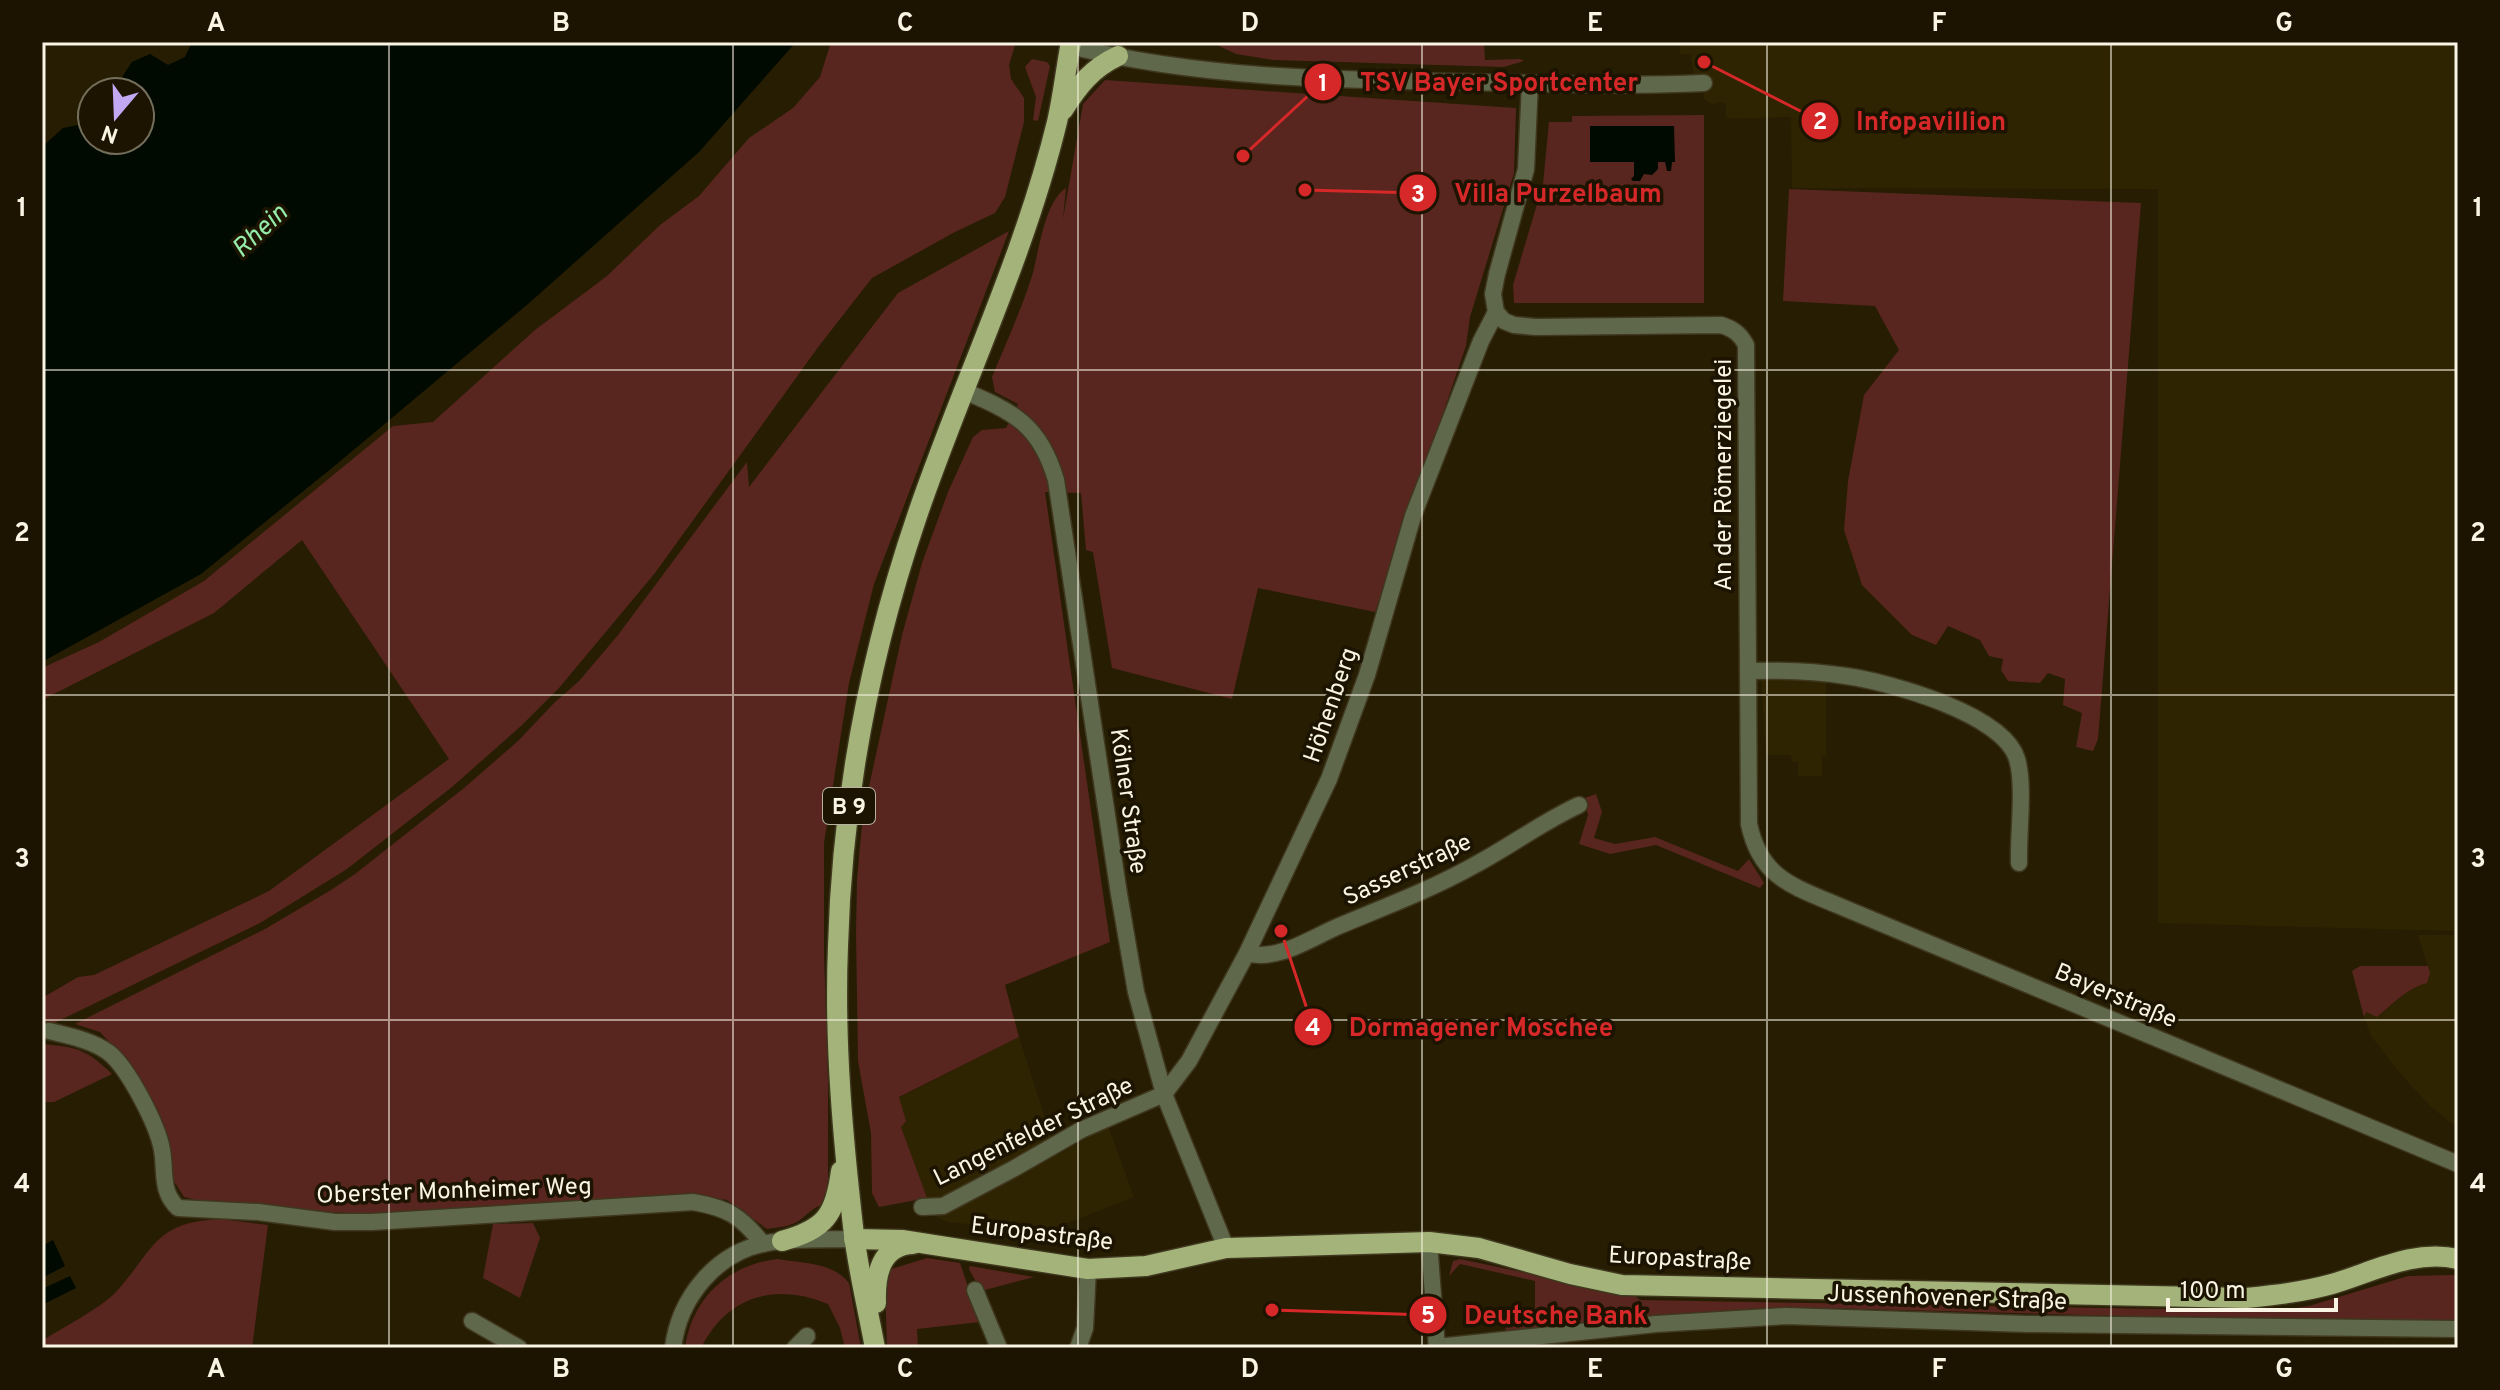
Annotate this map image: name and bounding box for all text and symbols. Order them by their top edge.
text: A [207,8,225,41]
text: B [552,8,570,41]
text: C [897,8,913,41]
text: D [1241,8,1259,41]
text: E [1587,8,1603,41]
text: F [1932,8,1947,41]
text: G [2275,8,2293,41]
callout: TSV Bayer Sportcenter [1303,57,1655,107]
text: TSV Bayer Sportcenter [1360,68,1638,101]
text: 1 [1318,70,1328,100]
north arrow [76,76,156,156]
callout: Infopavillion [1800,96,2022,146]
text: Infopavillion [1856,107,2006,140]
text: 2 [1813,108,1827,138]
text: N [98,117,122,148]
callout: Villa Purzelbaum [1398,168,1678,218]
text: Villa Purzelbaum [1454,179,1662,212]
text: 3 [1411,181,1425,211]
text: 1 [17,193,27,226]
text: 1 [2473,193,2483,226]
water label: Rhein [226,198,296,266]
street label: An der Römerziegelei [1710,359,1740,591]
text: 2 [14,518,30,551]
text: 2 [2470,518,2486,551]
street label: Höhenberg [1298,644,1366,767]
street label: Kölner Straße [1102,726,1152,876]
road number: B 9 [823,788,875,824]
street label: Sasserstraße [1339,828,1477,914]
text: 3 [14,844,30,877]
text: 3 [2470,844,2486,877]
street label: Bayerstraße [2049,958,2181,1036]
callout: Dormagener Moschee [1293,1002,1630,1052]
text: Dormagener Moschee [1349,1013,1613,1046]
text: 4 [1305,1014,1321,1044]
street label: Langenfelder Straße [929,1071,1139,1194]
text: 4 [14,1169,30,1202]
text: 4 [2470,1169,2486,1202]
street label: Oberster Monheimer Weg [316,1172,592,1212]
street label: Europastraße [969,1211,1115,1259]
street label: Europastraße [1608,1241,1752,1279]
scale bar [2168,1262,2336,1312]
text: 100 m [2180,1277,2246,1307]
street label: Jussenhovener Straße [1827,1280,2067,1318]
callout: Deutsche Bank [1408,1290,1664,1340]
text: Deutsche Bank [1464,1301,1648,1334]
text: 5 [1421,1302,1435,1332]
text: A [207,1354,225,1387]
text: B [552,1354,570,1387]
text: C [897,1354,913,1387]
text: D [1241,1354,1259,1387]
text: E [1587,1354,1603,1387]
text: F [1932,1354,1947,1387]
text: G [2275,1354,2293,1387]

